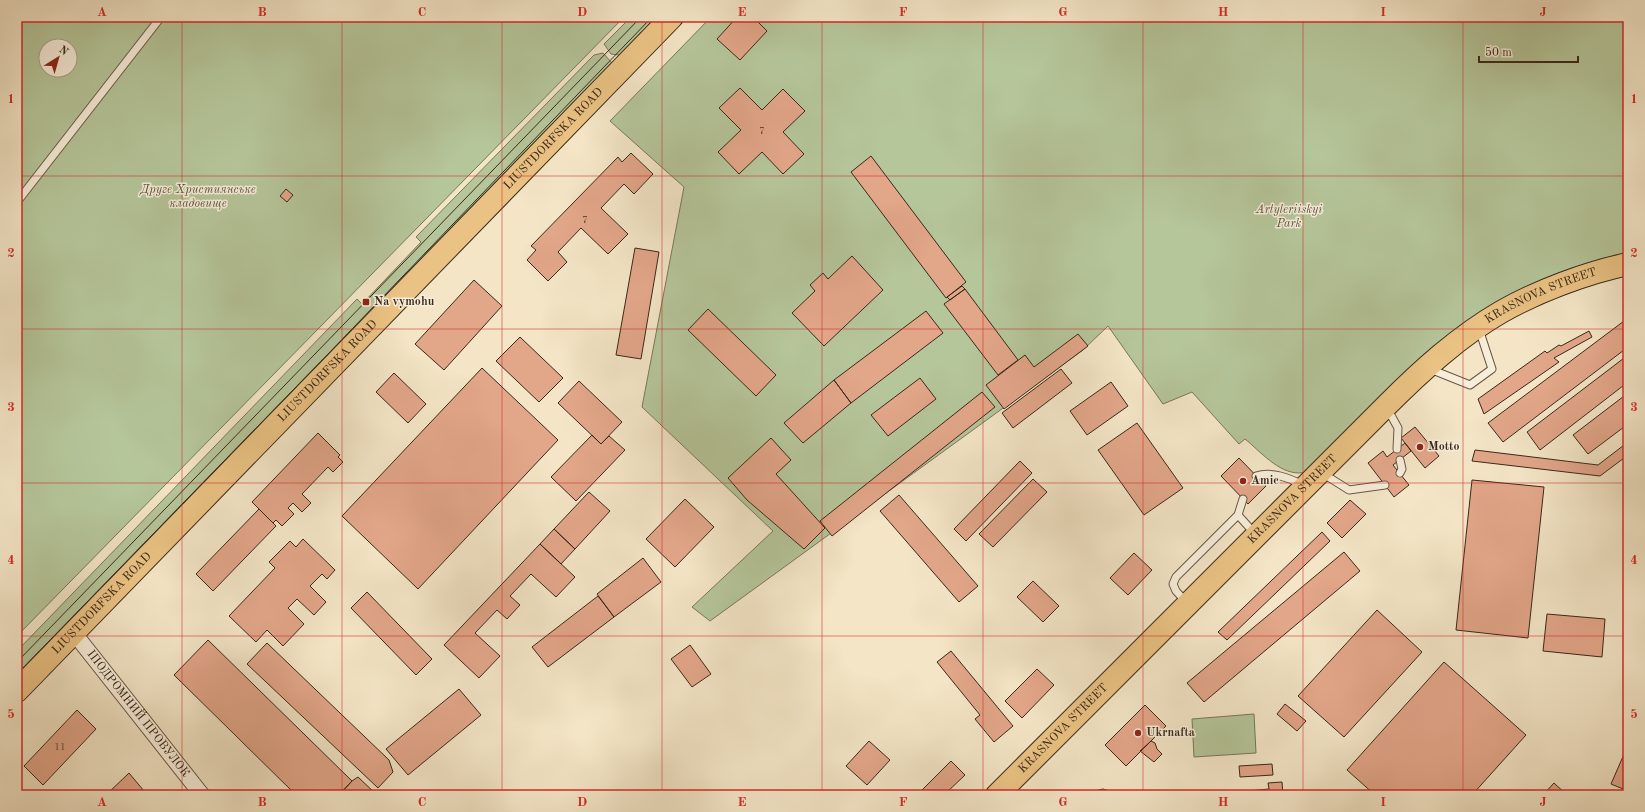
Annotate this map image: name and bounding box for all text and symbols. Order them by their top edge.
text: A [97,6,107,19]
text: B [257,6,267,19]
text: C [418,6,426,19]
text: D [577,6,587,19]
text: E [738,6,747,19]
text: F [899,6,908,19]
text: G [1058,6,1068,19]
text: H [1218,6,1229,19]
text: I [1380,6,1386,19]
text: J [1539,6,1547,19]
north arrow [38,38,78,78]
scale bar [1479,38,1578,64]
text: N [56,44,70,58]
text: 50 m [1485,46,1512,59]
street label: LIUSTDORFSKA ROAD [502,86,606,192]
text: 1 [7,93,15,106]
text: 1 [1630,93,1638,106]
house number: 7 [759,126,765,136]
park label: Друге Християнське кладовище [138,184,256,210]
park label: Artyleriiskyi Park [1255,204,1322,230]
house number: 7 [582,215,588,225]
text: 2 [7,247,15,260]
text: 2 [1630,247,1638,260]
street label: KRASNOVA STREET [1483,266,1598,326]
place label: Na vymohu [374,296,435,308]
marker: Na vymohu [361,297,371,307]
street label: LIUSTDORFSKA ROAD [276,318,380,424]
text: 3 [7,401,15,414]
text: 3 [1630,401,1638,414]
place label: Motto [1428,441,1460,453]
marker: Motto [1415,442,1425,452]
street label: KRASNOVA STREET [1246,452,1340,546]
place label: Amic [1251,475,1279,487]
marker: Amic [1238,476,1248,486]
street label: LIUSTDORFSKA ROAD [50,550,154,657]
text: 4 [7,554,15,567]
text: 4 [1630,554,1638,567]
street label: ІПОДРОМНИЙ ПРОВУЛОК [84,648,192,780]
street label: KRASNOVA STREET [1016,682,1110,776]
text: 5 [7,708,15,721]
text: 5 [1630,708,1638,721]
place label: Ukrnafta [1146,727,1195,739]
marker: Ukrnafta [1133,728,1143,738]
house number: 11 [54,742,66,752]
text: A [97,796,107,809]
text: B [257,796,267,809]
text: C [418,796,426,809]
text: D [577,796,587,809]
text: E [738,796,747,809]
text: F [899,796,908,809]
text: G [1058,796,1068,809]
text: H [1218,796,1229,809]
text: I [1380,796,1386,809]
text: J [1539,796,1547,809]

